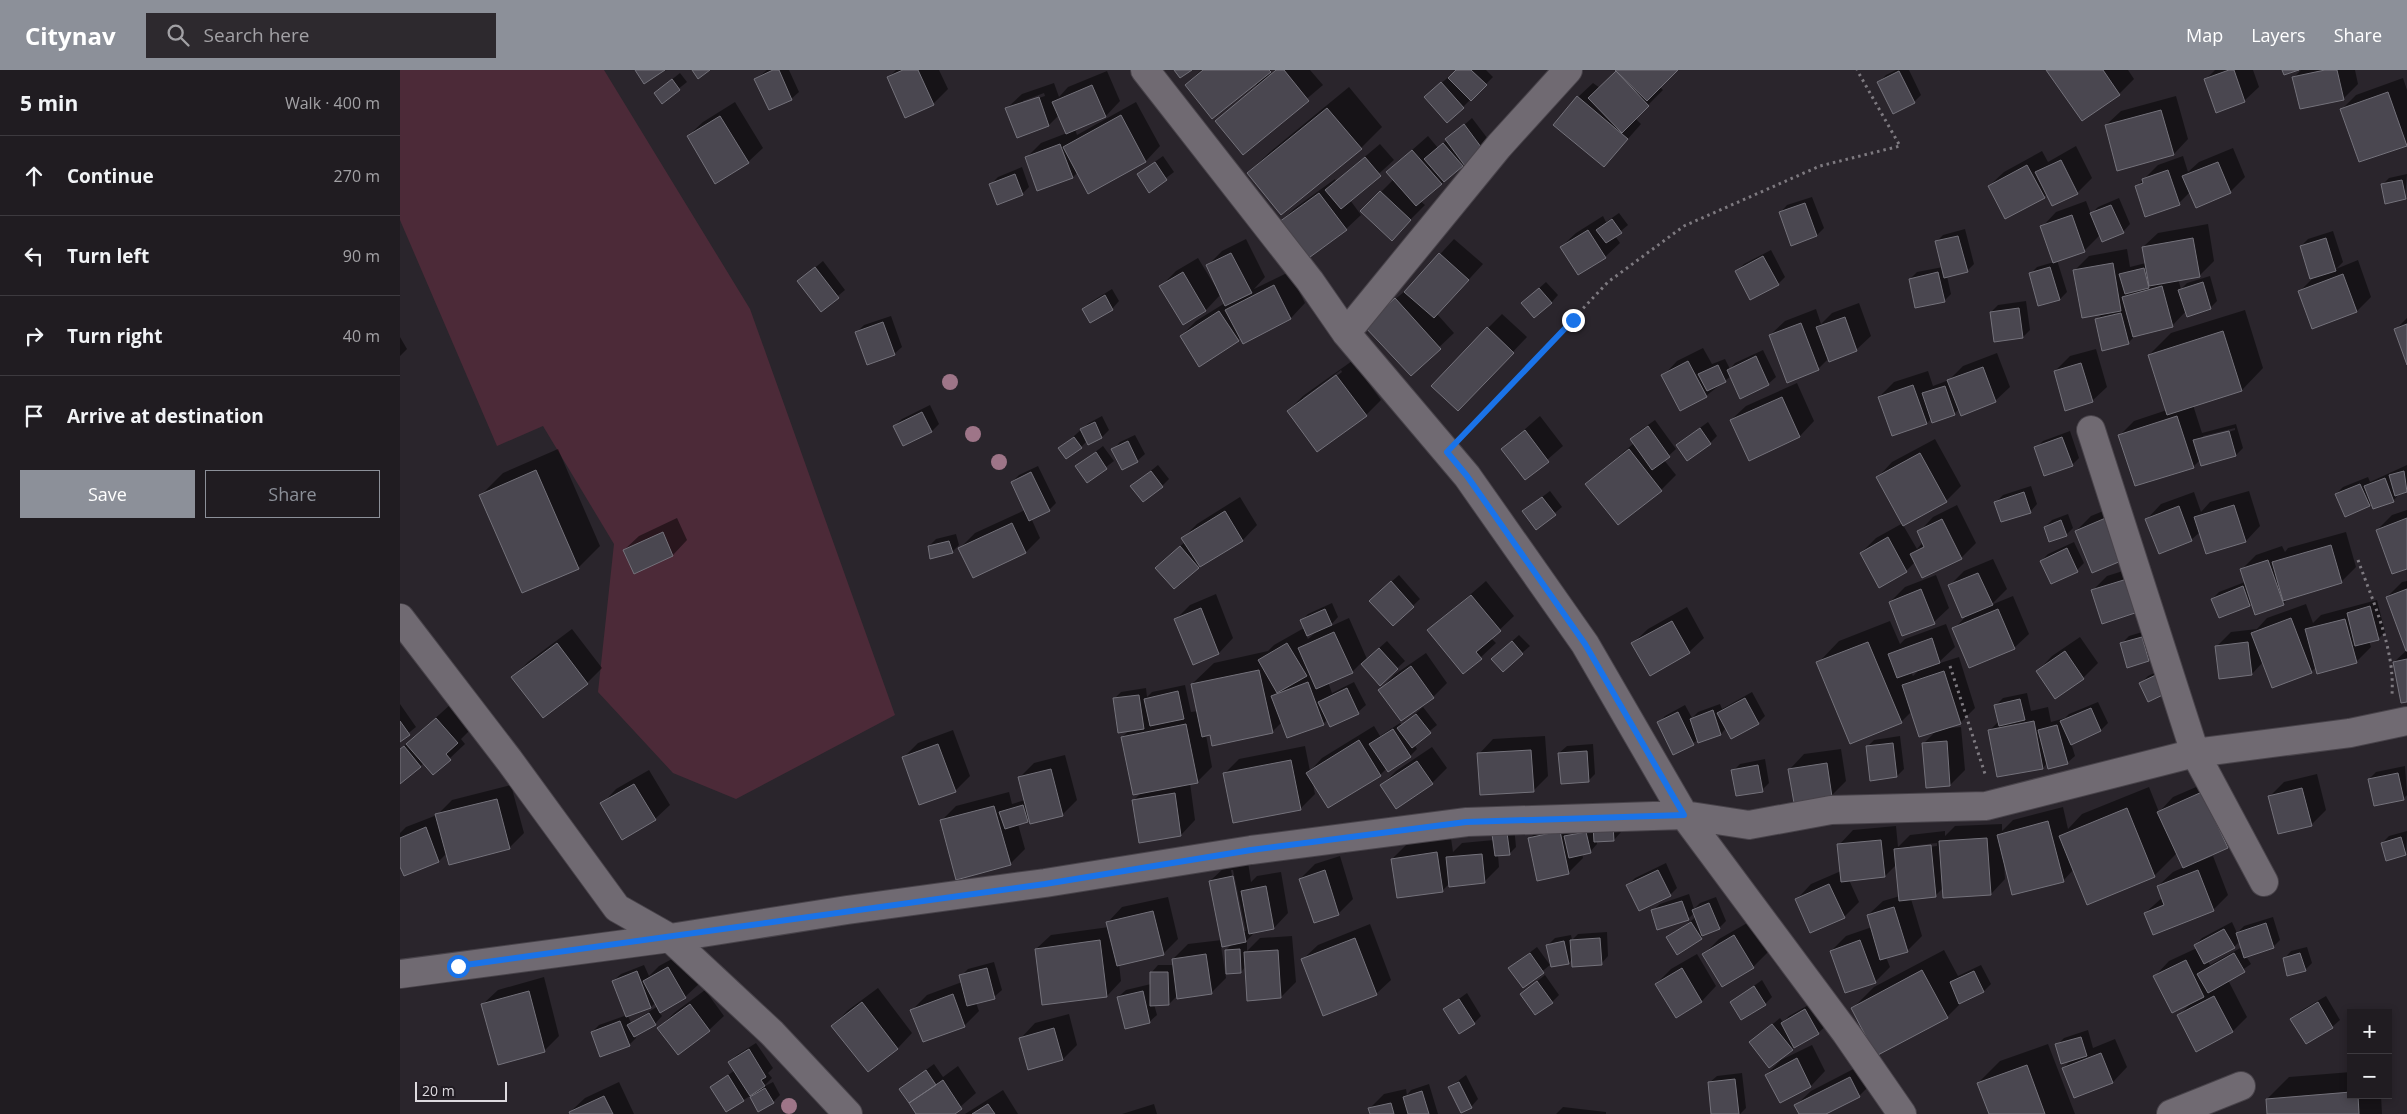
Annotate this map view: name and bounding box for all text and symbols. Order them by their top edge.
search box [146,13,496,58]
text: Citynav [25,19,116,52]
icon: search [164,21,192,49]
text: Search here [204,22,309,48]
text: Map [2186,23,2223,47]
text: Layers [2251,23,2306,47]
text: Share [2334,23,2382,47]
text: 5 min [20,89,78,117]
text: Walk · 400 m [285,92,380,114]
icon: ahead [20,162,48,190]
text: Continue [67,163,154,189]
text: 270 m [334,165,380,187]
icon: left [20,242,48,270]
text: Turn left [67,243,149,269]
text: 90 m [343,245,380,267]
route end [1562,309,1585,332]
icon: right [20,322,48,350]
text: Turn right [67,323,162,349]
text: 40 m [343,325,380,347]
icon: arrive [20,402,48,430]
text: Arrive at destination [67,403,264,429]
button: Save [20,470,195,518]
button: Share [205,470,380,518]
route start [447,955,470,978]
map controls [2347,1009,2392,1099]
button: + [2347,1009,2392,1054]
button: − [2347,1054,2392,1099]
scale bar [415,1079,508,1102]
text: 20 m [422,1081,455,1100]

